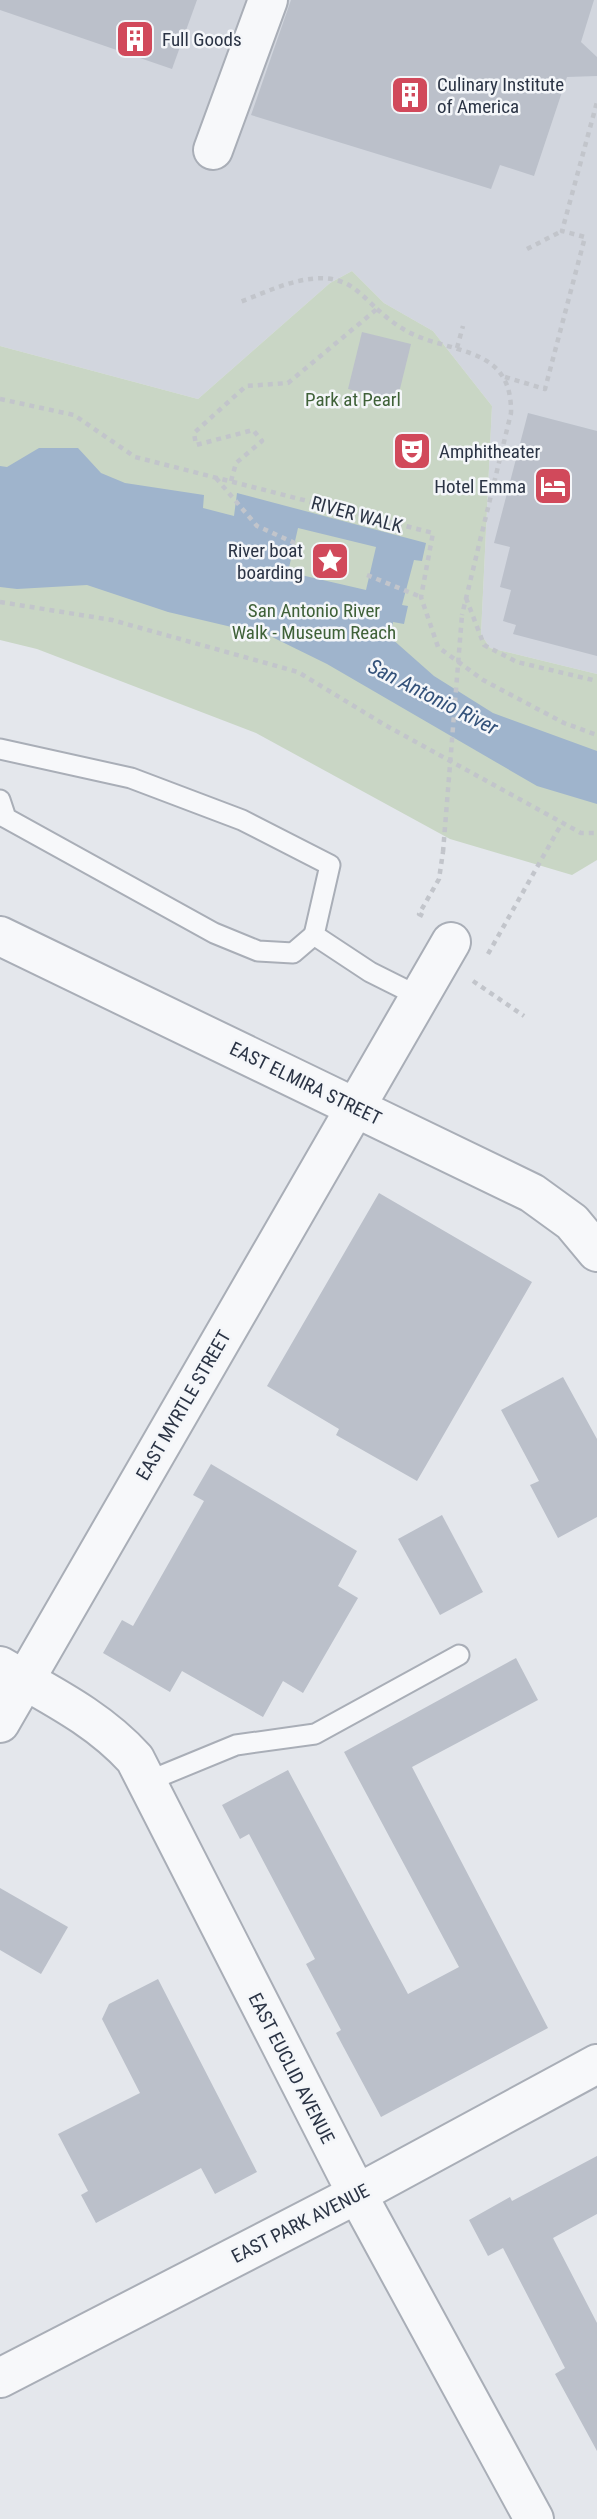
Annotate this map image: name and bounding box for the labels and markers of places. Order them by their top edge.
building icon: Full Goods [114,18,156,60]
place label: Full Goods [162,28,242,51]
place label: Culinary Institute of America [437,73,564,118]
building icon: Culinary Institute of America [389,74,431,116]
theatre icon: Amphitheater [391,430,433,472]
place label: Amphitheater [439,440,541,463]
hotel icon: Hotel Emma [532,465,574,507]
place label: Hotel Emma [434,475,526,498]
place label: River boat boarding [228,539,303,584]
place icon: River boat boarding [309,540,351,582]

